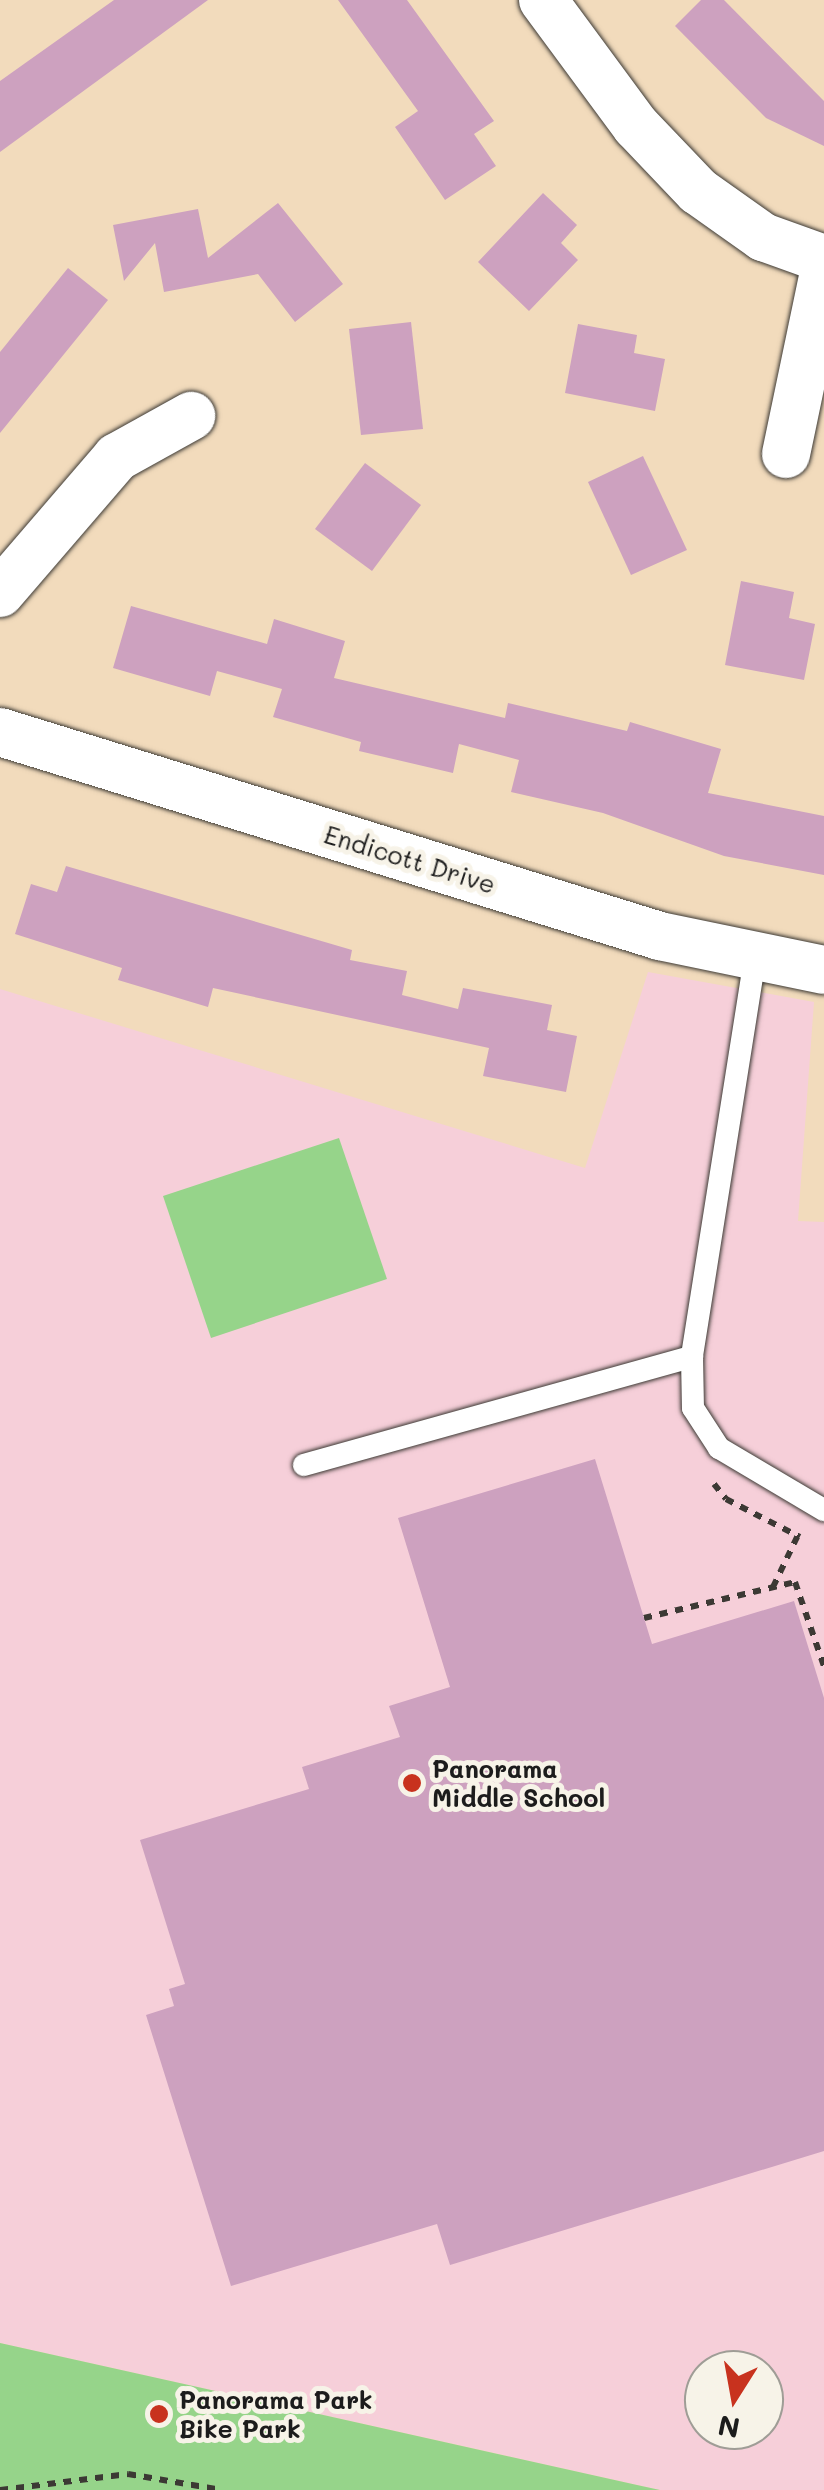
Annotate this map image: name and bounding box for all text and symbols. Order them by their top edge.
street label: Endicott Drive [321,819,499,899]
place label: Panorama Middle School [432,1754,605,1813]
marker: Panorama Middle School [401,1772,423,1794]
north arrow [684,2350,784,2450]
place label: Panorama Park Bike Park [179,2385,372,2444]
marker: Panorama Park Bike Park [148,2403,170,2425]
text: N [715,2408,743,2447]

